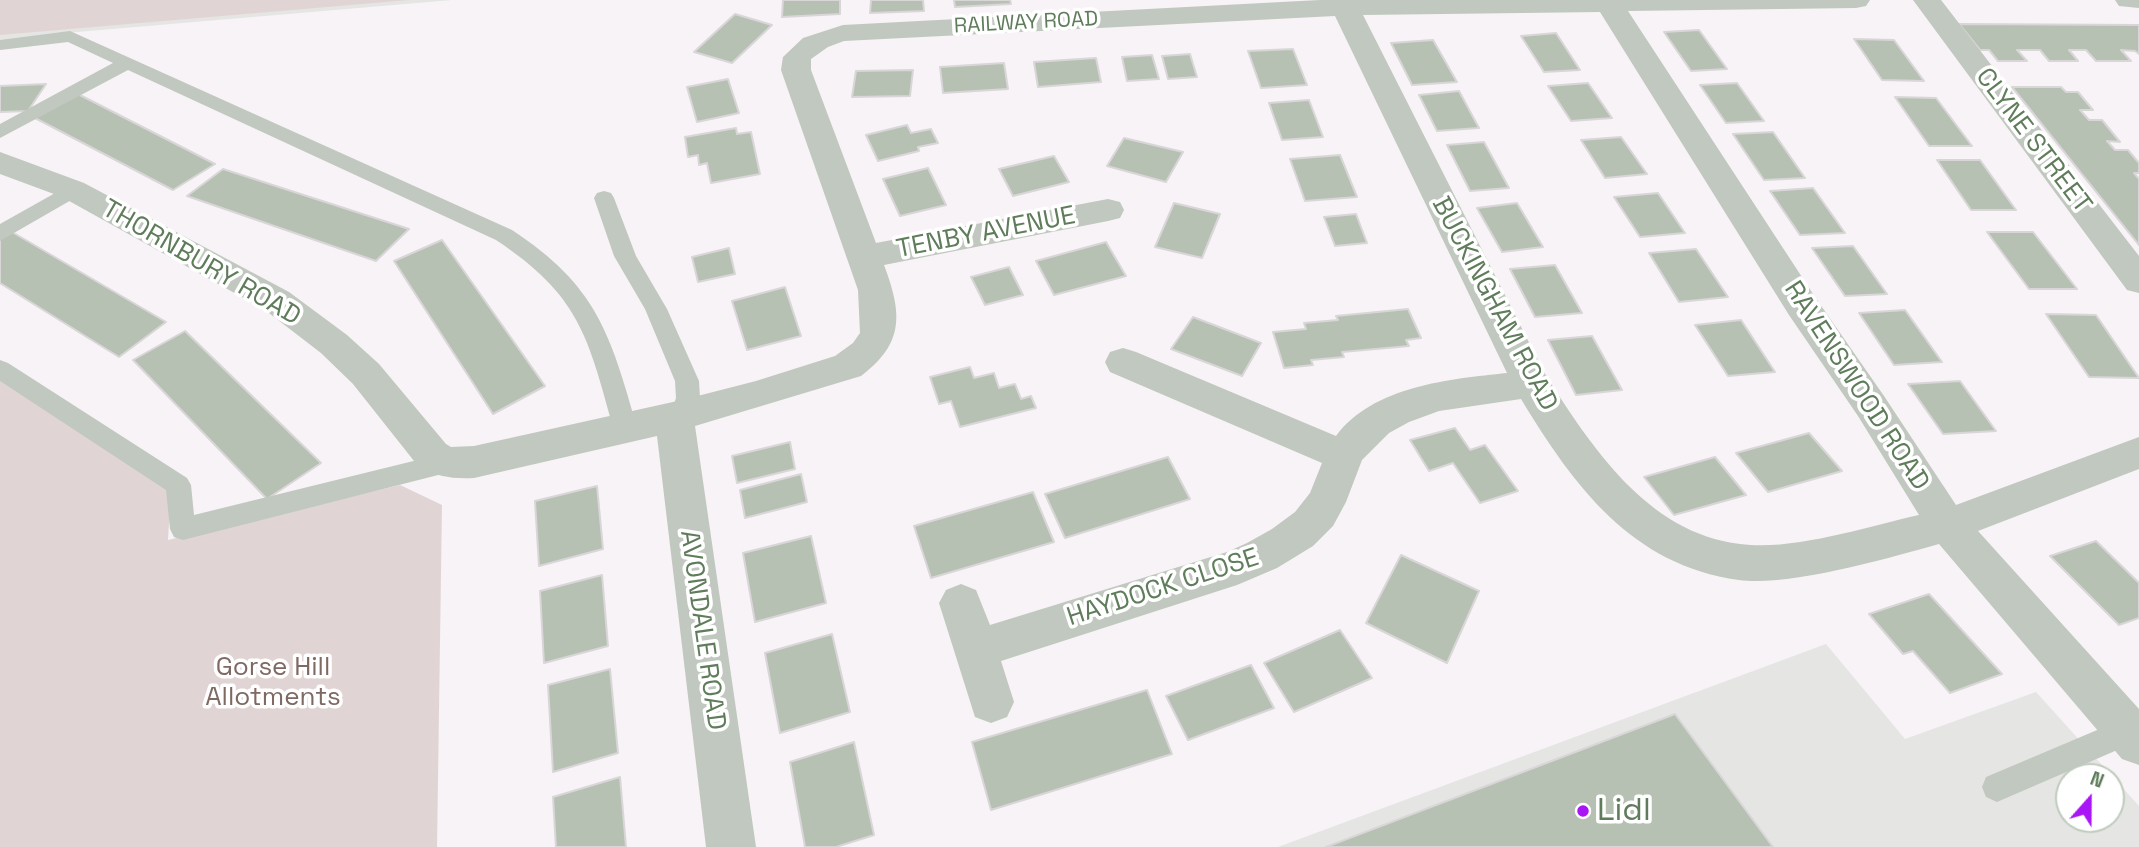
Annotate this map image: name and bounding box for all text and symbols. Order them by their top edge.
street label: RAILWAY ROAD [953,7,1099,39]
street label: CLYNE STREET [1968,62,2098,220]
street label: BUCKINGHAM ROAD [1424,192,1564,416]
street label: THORNBURY ROAD [96,194,306,332]
street label: TENBY AVENUE [894,200,1078,266]
street label: RAVENSWOOD ROAD [1777,276,1935,496]
street label: AVONDALE ROAD [673,528,731,732]
street label: HAYDOCK CLOSE [1063,542,1263,634]
park label: Gorse Hill Allotments [205,652,341,714]
north arrow [2055,763,2125,833]
text: N [2087,766,2107,794]
place label: Lidl [1597,792,1651,830]
marker: Lidl [1575,803,1591,819]

